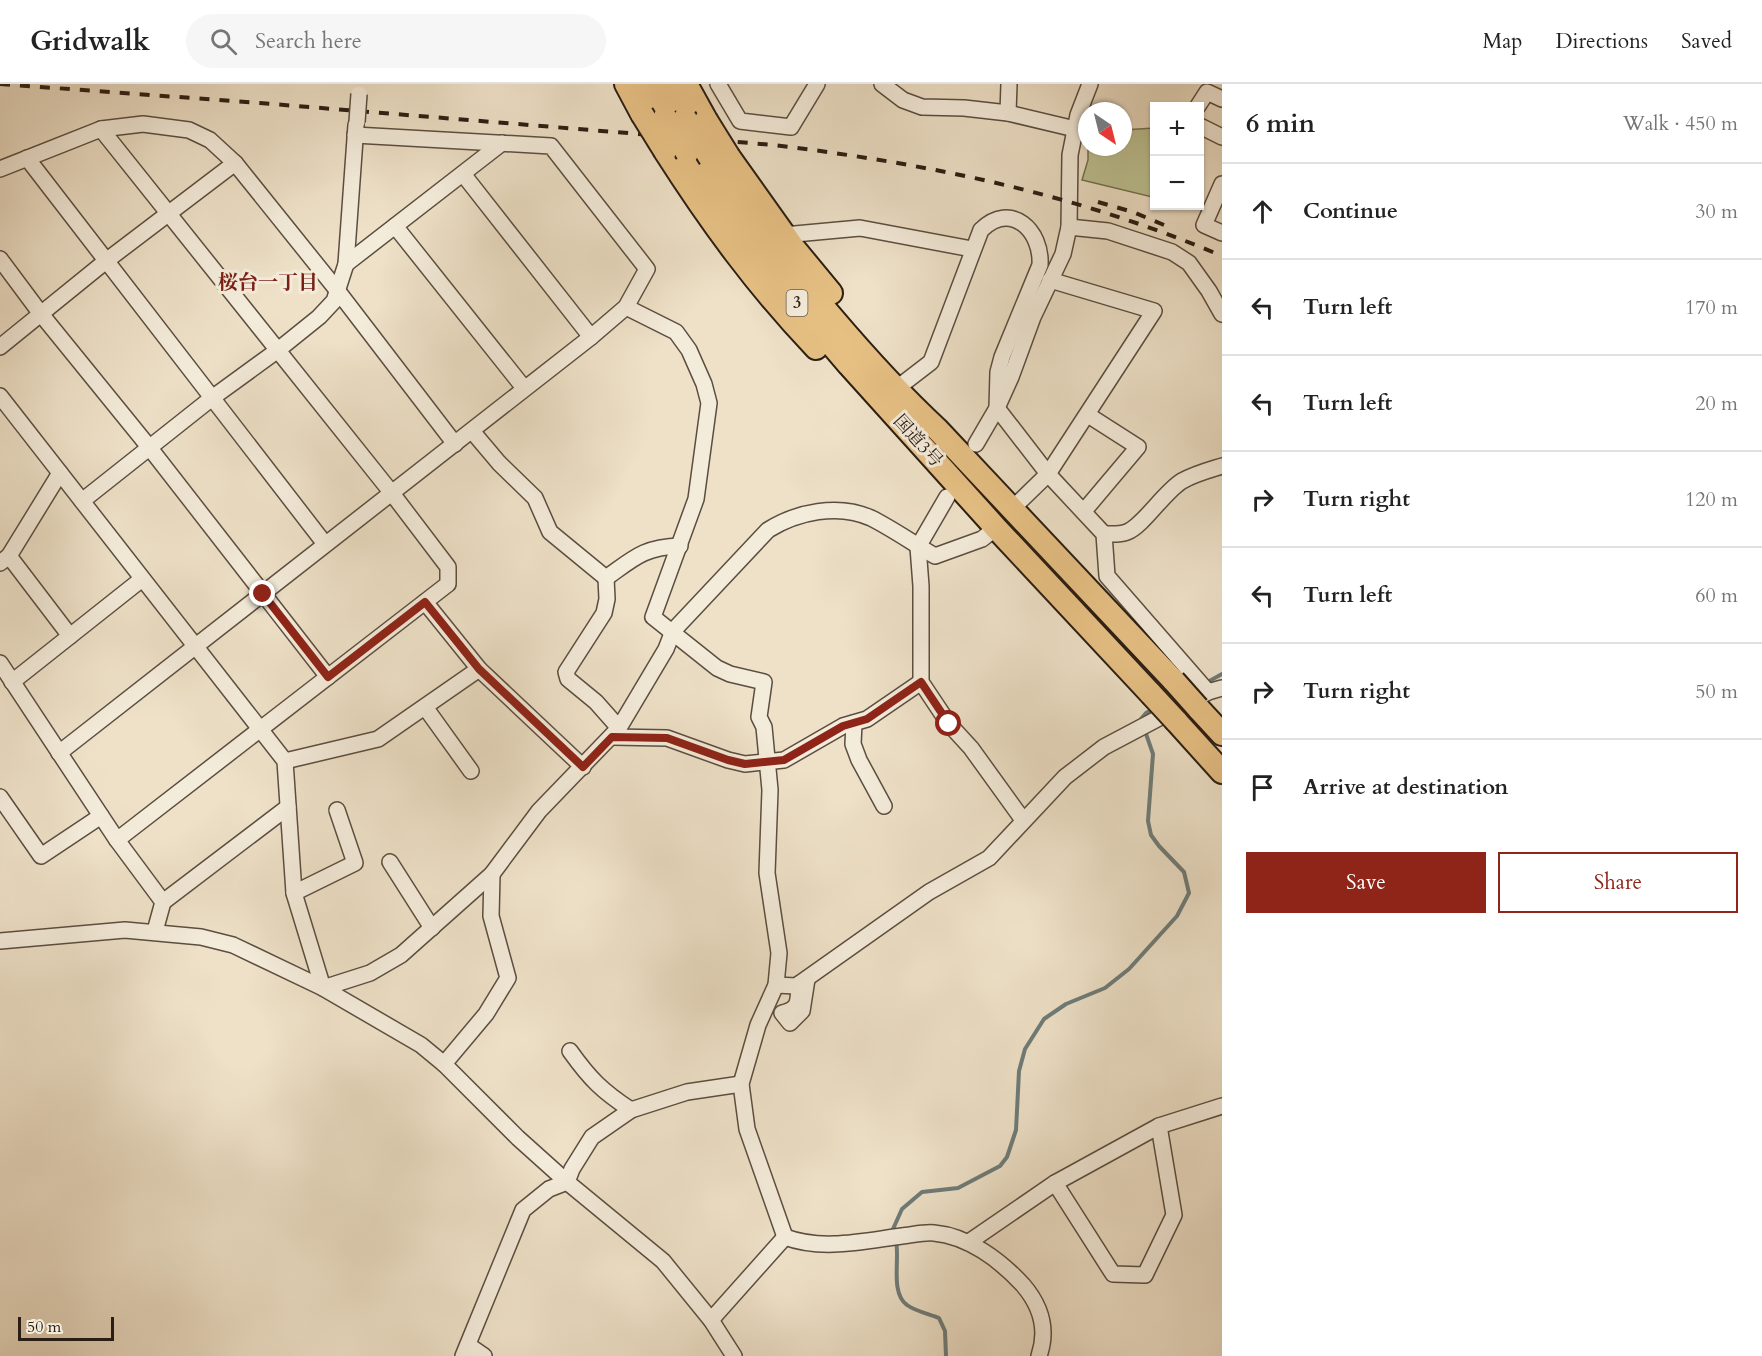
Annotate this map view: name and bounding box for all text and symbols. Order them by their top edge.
search box [186,14,606,68]
text: Gridwalk [30,22,150,60]
icon: search [207,25,240,58]
text: Search here [255,26,362,56]
text: Map [1482,27,1522,56]
text: Directions [1555,27,1648,56]
text: Saved [1681,27,1732,56]
north arrow [1078,102,1132,156]
map controls [1150,102,1204,210]
button: + [1150,102,1204,156]
text: 6 min [1246,106,1315,141]
text: Walk · 450 m [1623,110,1738,137]
button: − [1150,156,1204,210]
icon: ahead [1246,195,1279,228]
text: Continue [1303,196,1398,226]
text: 30 m [1695,198,1738,225]
district label: 桜台一丁目 [218,269,318,296]
road number: 3 [786,290,808,316]
icon: left [1246,291,1279,324]
text: Turn left [1303,292,1392,322]
text: 170 m [1685,294,1738,321]
icon: left [1246,387,1279,420]
text: Turn left [1303,388,1392,418]
text: 20 m [1695,390,1738,417]
street label: 国道3号 [888,409,948,473]
icon: right [1246,483,1279,516]
text: Turn right [1303,484,1410,514]
text: 120 m [1685,486,1738,513]
icon: left [1246,579,1279,612]
route end [249,580,275,606]
text: Turn left [1303,580,1392,610]
text: 60 m [1695,582,1738,609]
icon: right [1246,675,1279,708]
text: Turn right [1303,676,1410,706]
text: 50 m [1695,678,1738,705]
route start [935,710,961,736]
icon: arrive [1246,771,1279,804]
text: Arrive at destination [1303,772,1508,802]
button: Save [1246,852,1486,913]
button: Share [1498,852,1738,913]
scale bar [18,1314,114,1342]
text: 50 m [27,1316,61,1338]

